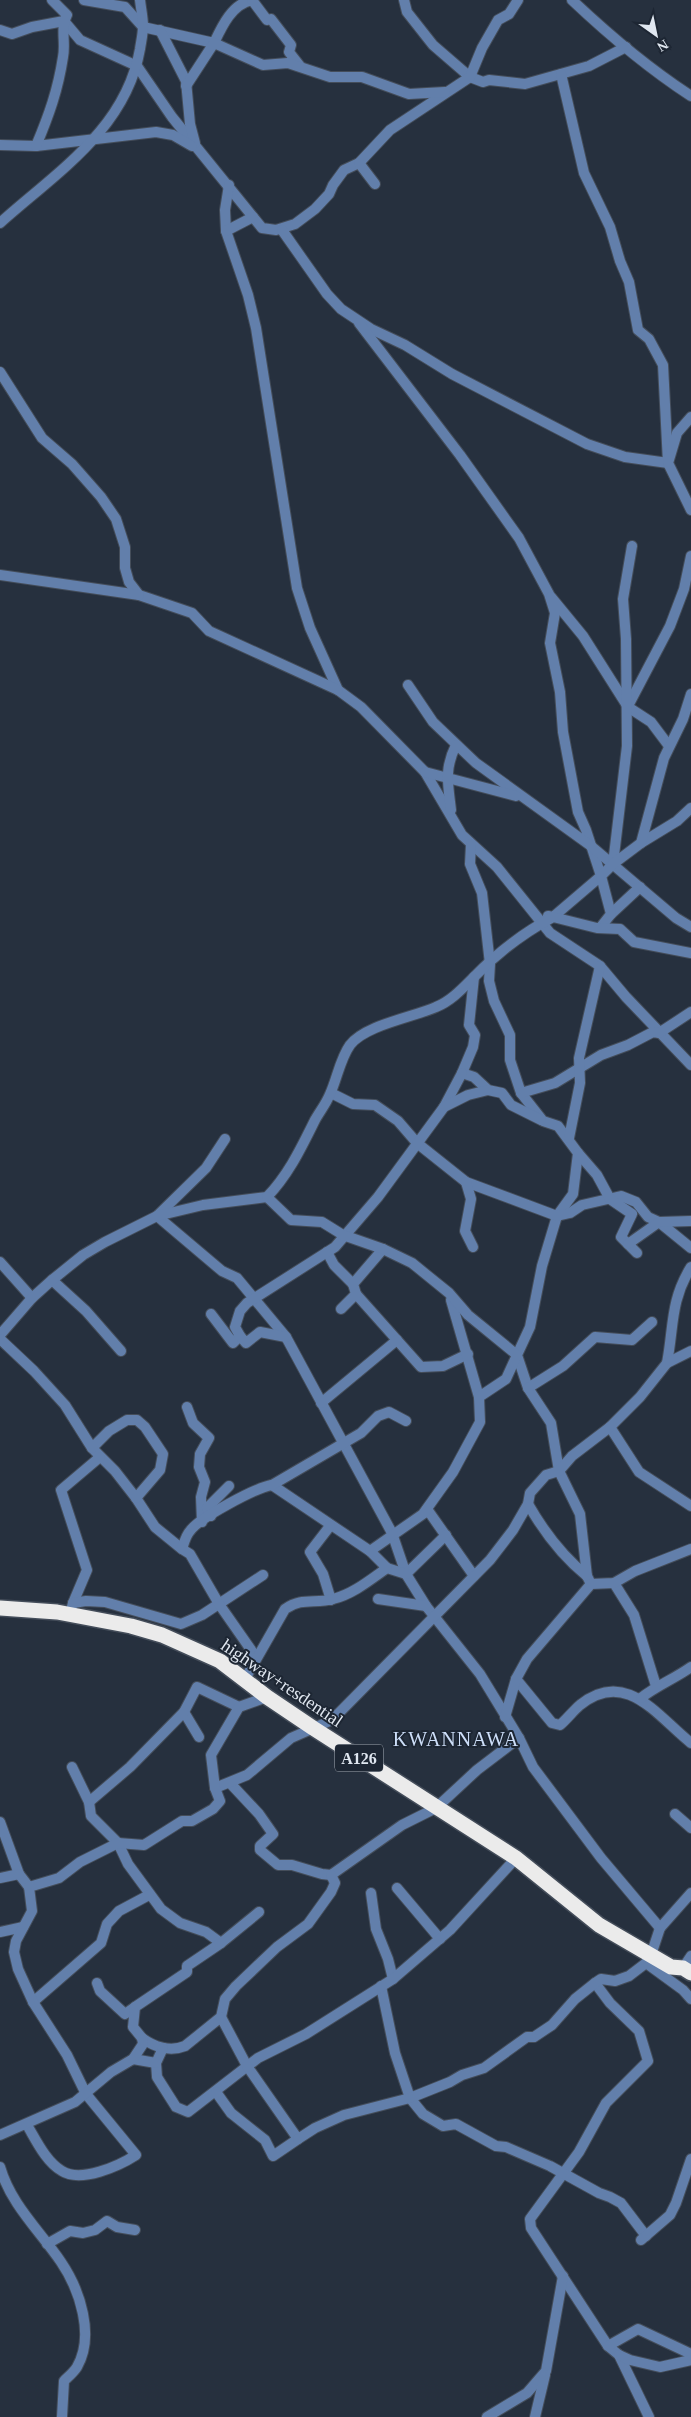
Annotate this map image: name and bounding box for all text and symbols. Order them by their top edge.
north arrow [631,10,681,60]
text: N [654,36,671,55]
street label: highway+resdential [217,1635,347,1731]
district label: KWANNAWA [393,1728,519,1750]
road number: A126 [335,1745,383,1772]

